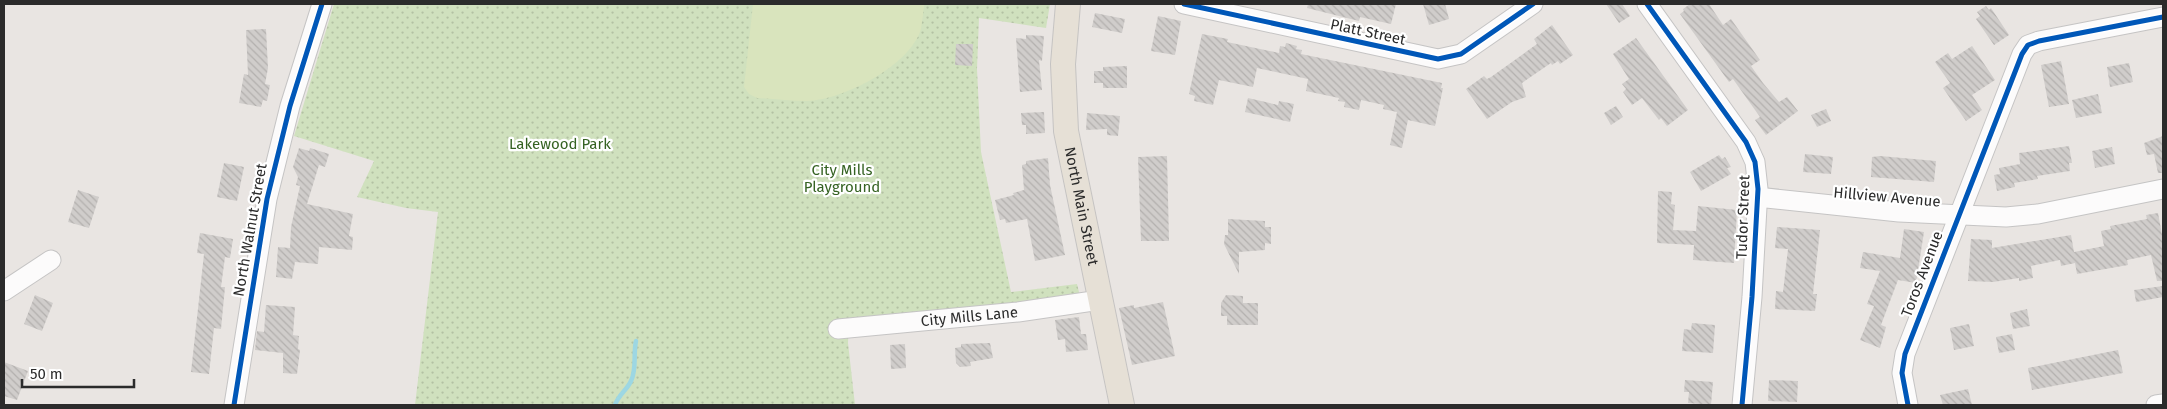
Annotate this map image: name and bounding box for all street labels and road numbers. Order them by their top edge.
street label: Platt Street [1329,15,1408,49]
street label: North Main Street [1060,145,1102,268]
street label: North Walnut Street [229,161,271,298]
street label: Tudor Street [1733,174,1753,259]
street label: Hillview Avenue [1833,183,1941,211]
street label: Toros Avenue [1897,229,1947,319]
street label: City Mills Lane [920,303,1019,330]

